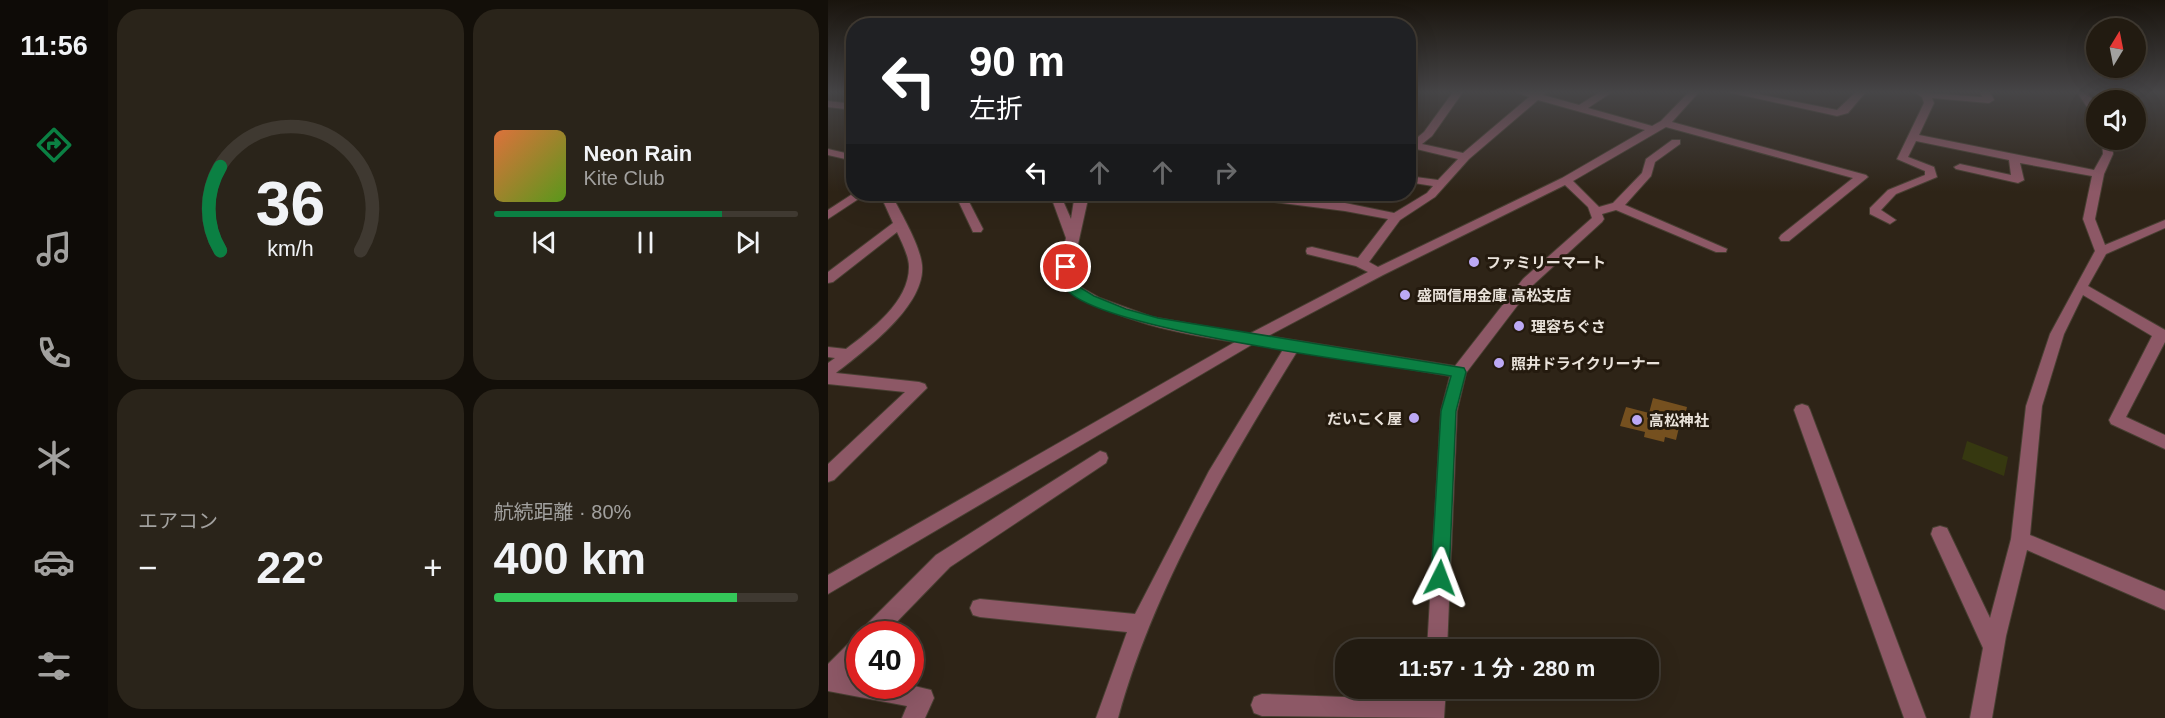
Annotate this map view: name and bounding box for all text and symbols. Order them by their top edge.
north arrow [2086,18,2146,78]
map controls [2086,18,2146,150]
text: 11:56 [20,31,88,61]
text: 90 m [969,38,1065,85]
icon: left [870,42,948,120]
button: sound [2086,90,2146,150]
text: 左折 [969,94,1023,124]
icon: directions [33,124,75,166]
text: Neon Rain [584,141,692,166]
icon: left [1020,156,1053,189]
icon: ahead [1083,156,1116,189]
icon: ahead [1146,156,1179,189]
icon: right [1209,156,1242,189]
text: Kite Club [584,167,665,189]
text: 36 [256,170,325,239]
icon: previous [528,226,561,259]
icon: pause [629,226,662,259]
icon: next [731,226,764,259]
icon: music [33,228,75,270]
text: km/h [267,238,313,262]
pin [1040,241,1091,292]
icon: arrive [1049,250,1082,283]
place label: ファミリーマート [1486,254,1606,271]
marker: ファミリーマート [1467,255,1481,269]
place label: 盛岡信用金庫 高松支店 [1417,287,1571,304]
marker: 盛岡信用金庫 高松支店 [1398,288,1412,302]
place label: 理容ちぐさ [1531,318,1606,335]
marker: 理容ちぐさ [1512,319,1526,333]
icon: phone [33,332,75,374]
place label: 照井ドライクリーナー [1511,355,1661,372]
marker: 照井ドライクリーナー [1492,356,1506,370]
place label: だいこく屋 [1327,410,1402,427]
marker: だいこく屋 [1407,411,1421,425]
place label: 高松神社 [1649,412,1709,429]
marker: 高松神社 [1630,413,1644,427]
icon: climate [33,437,75,479]
text: 航続距離 · 80% [494,501,631,523]
text: エアコン [138,510,218,532]
text: 400 km [494,533,646,584]
icon: car [33,541,75,583]
text: 22° [256,542,324,593]
position arrow [1408,546,1472,610]
text: − [138,549,157,586]
text: + [423,549,443,586]
speed limit sign: 40 [846,621,924,699]
icon: filters [33,645,75,687]
text: 11:57 · 1 分 · 280 m [1399,656,1595,681]

